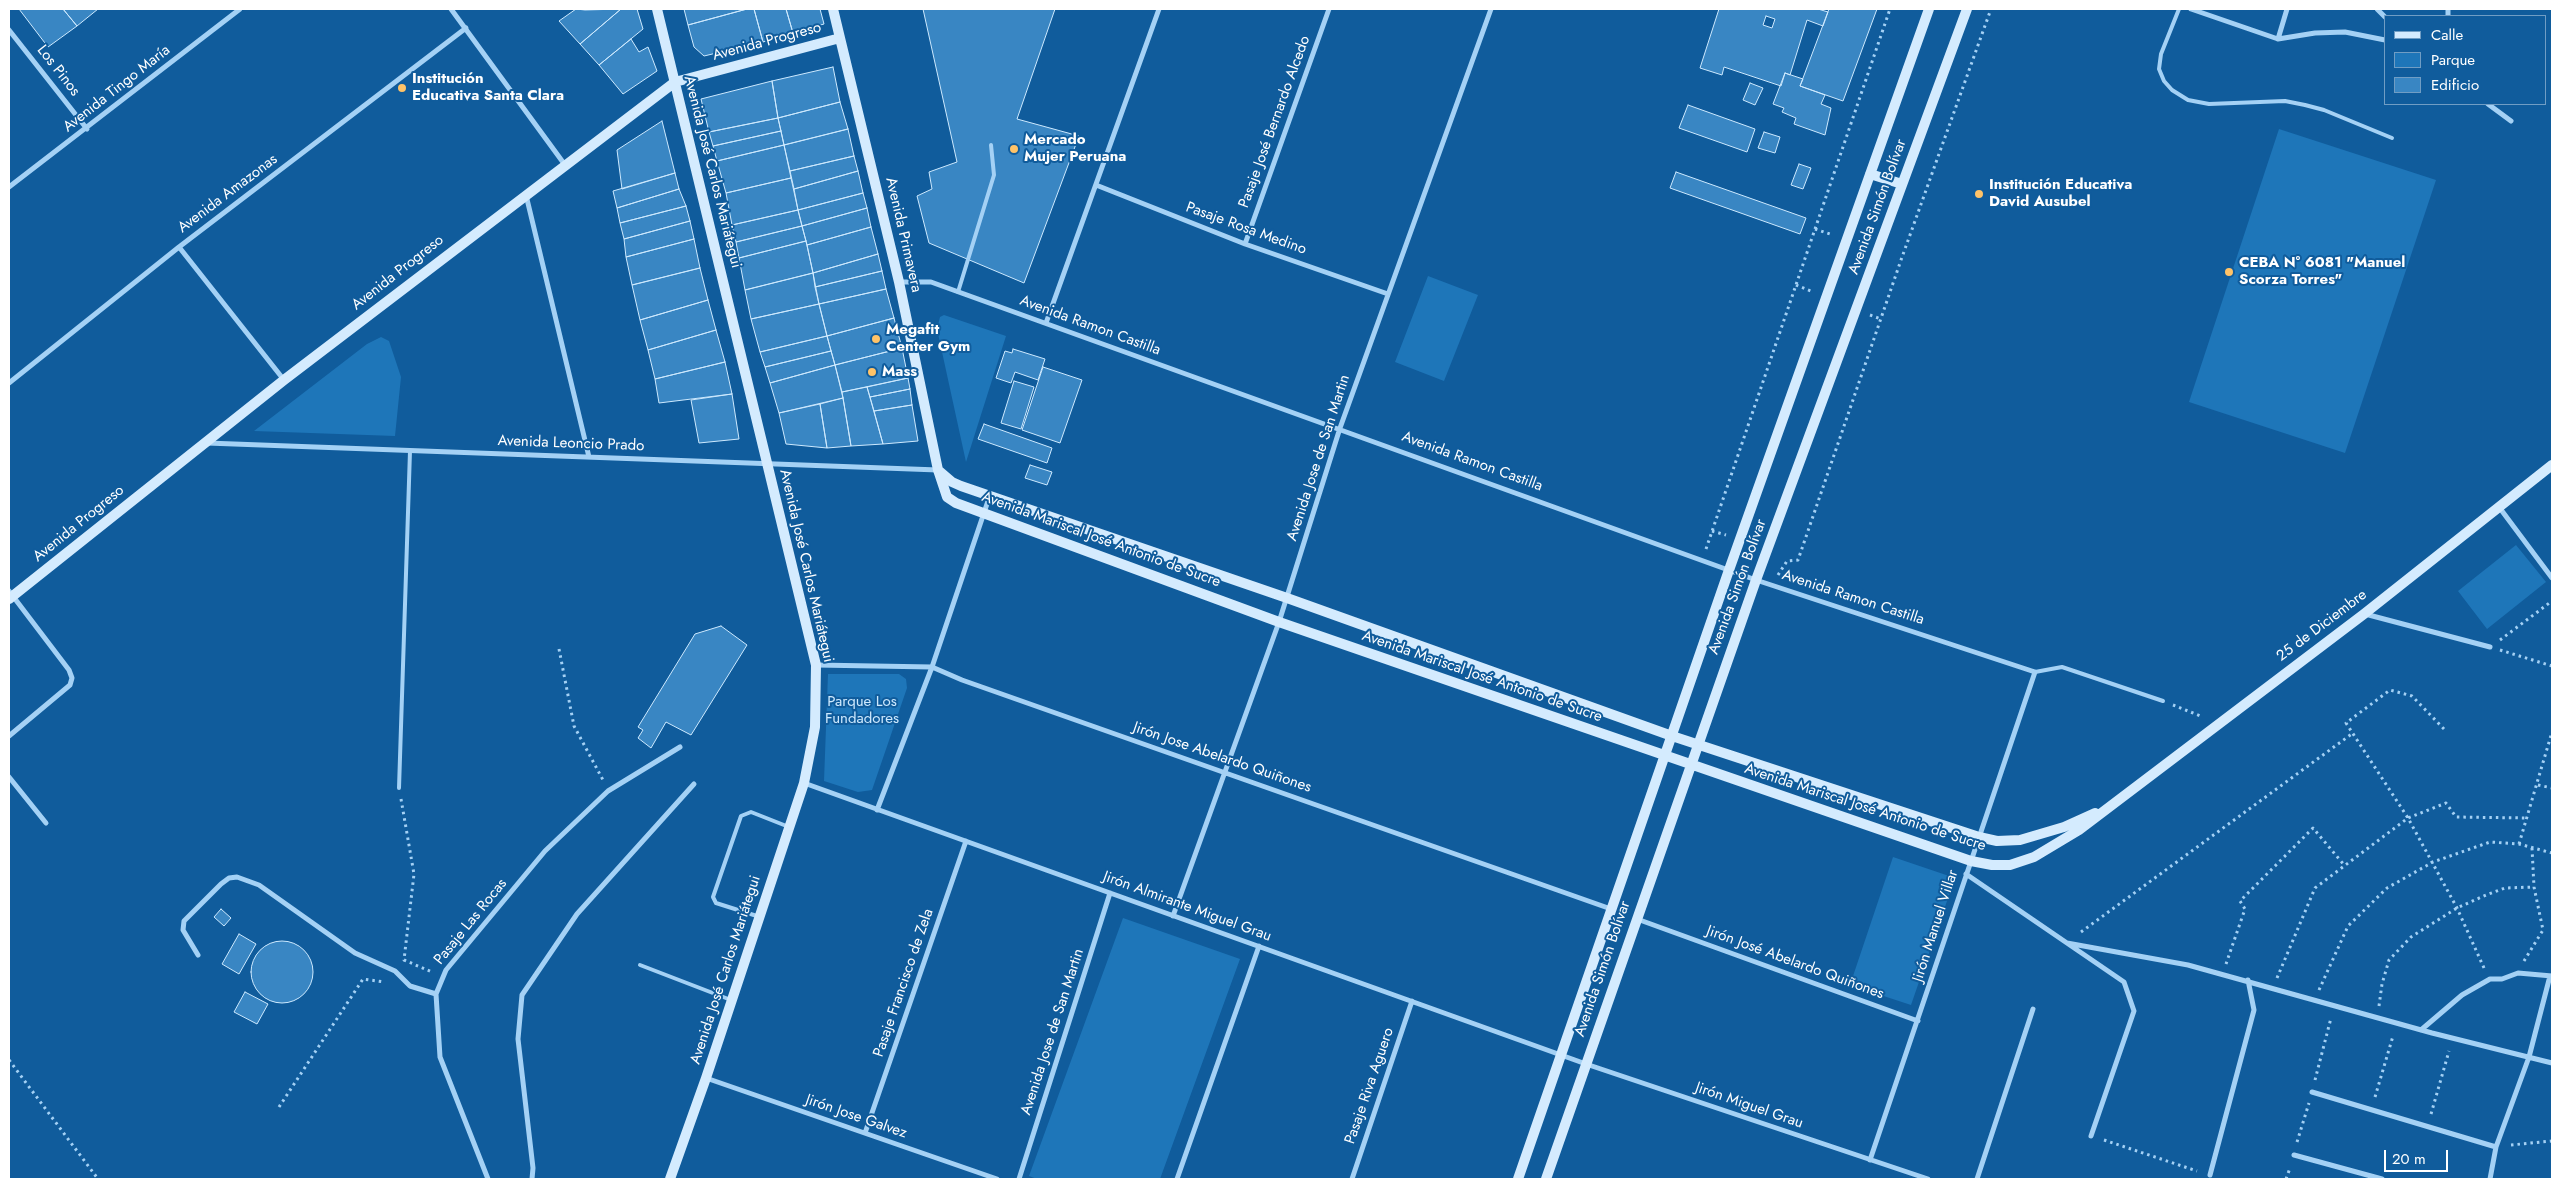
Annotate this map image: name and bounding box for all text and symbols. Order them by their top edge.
legend [2384,15,2546,105]
street label: Avenida Progreso [711,19,823,65]
text: Calle [2431,24,2463,46]
street label: Pasaje José Bernardo Alcedo [1235,33,1315,211]
street label: Los Pinos [33,42,83,100]
street label: Avenida Tingo María [60,42,174,136]
text: Parque [2431,49,2475,71]
place label: Institución Educativa Santa Clara [412,70,564,105]
street label: Avenida José Carlos Mariátegui [679,74,745,270]
text: Edificio [2431,74,2479,96]
marker: Institución Educativa Santa Clara [396,82,408,94]
place label: Mercado Mujer Peruana [1024,131,1126,166]
street label: Avenida Simón Bolívar [1845,137,1911,277]
marker: Mercado Mujer Peruana [1008,143,1020,155]
street label: Avenida Amazonas [175,151,281,237]
street label: Avenida Primavera [881,176,925,294]
place label: Institución Educativa David Ausubel [1989,176,2132,211]
marker: Institución Educativa David Ausubel [1973,188,1985,200]
street label: Pasaje Rosa Medino [1183,199,1309,259]
street label: Avenida Progreso [348,232,448,314]
place label: CEBA N° 6081 "Manuel Scorza Torres" [2239,254,2405,289]
marker: CEBA N° 6081 "Manuel Scorza Torres" [2223,266,2235,278]
street label: Avenida Ramon Castilla [1017,292,1163,360]
place label: Megafit Center Gym [886,321,970,356]
marker: Megafit Center Gym [870,333,882,345]
place label: Mass [882,363,917,381]
marker: Mass [866,366,878,378]
street label: Avenida Jose de San Martin [1284,373,1354,543]
street label: Avenida Ramon Castilla [1399,428,1545,496]
street label: Avenida Leoncio Prado [497,432,645,456]
street label: Avenida José Carlos Mariátegui [775,468,837,664]
street label: Avenida Progreso [30,482,128,566]
street label: Avenida Mariscal José Antonio de Sucre [979,488,1223,592]
street label: Avenida Simón Bolívar [1705,517,1771,657]
street label: Avenida Ramon Castilla [1780,567,1926,629]
street label: 25 de Diciembre [2273,586,2371,666]
street label: Avenida Mariscal José Antonio de Sucre [1360,627,1604,727]
park label: Parque Los Fundadores [825,693,899,728]
street label: Jirón Jose Abelardo Quiñones [1130,719,1314,797]
street label: Avenida Mariscal José Antonio de Sucre [1742,760,1988,856]
street label: Jirón Almirante Miguel Grau [1100,868,1274,946]
street label: Jirón Manuel Villar [1909,868,1963,984]
street label: Avenida José Carlos Mariátegui [687,873,765,1067]
street label: Pasaje Las Rocas [431,875,511,969]
street label: Avenida Simón Bolívar [1571,899,1635,1039]
street label: Pasaje Francisco de Zela [870,907,938,1059]
street label: Jirón José Abelardo Quiñones [1704,922,1886,1004]
street label: Avenida Jose de San Martin [1018,947,1088,1117]
street label: Pasaje Riva Aguero [1342,1025,1398,1147]
street label: Jirón Miguel Grau [1693,1079,1805,1133]
street label: Jirón Jose Galvez [803,1091,909,1143]
scale bar [2386,1140,2450,1172]
text: 20 m [2392,1148,2426,1170]

